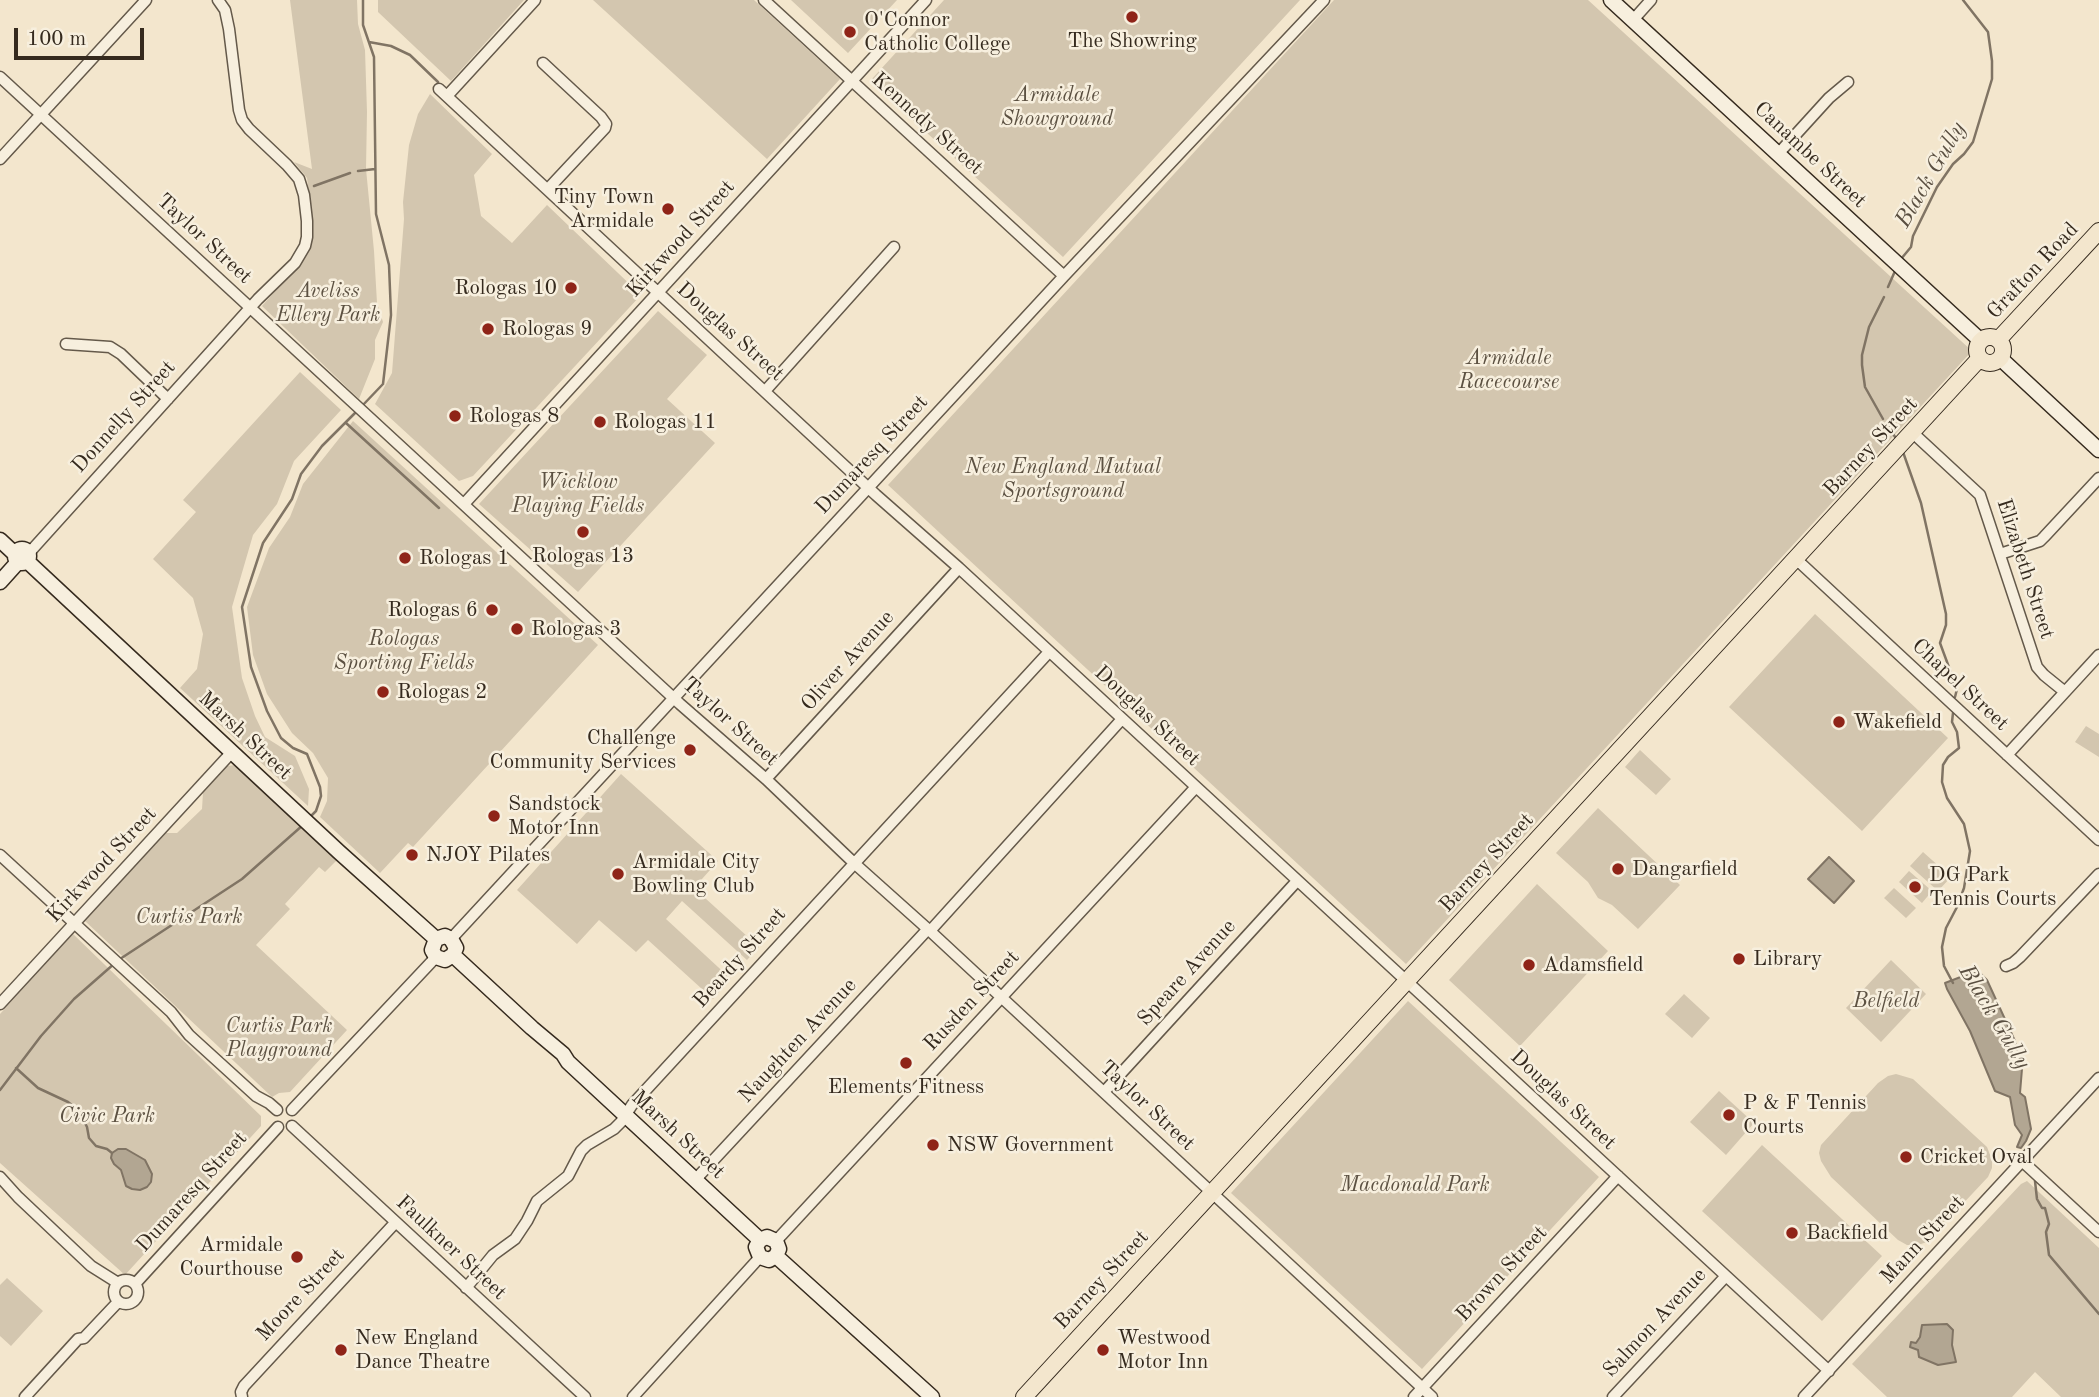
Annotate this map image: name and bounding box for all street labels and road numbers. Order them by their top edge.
street label: Kennedy Street [866,67,988,181]
street label: Canambe Street [1748,96,1872,214]
street label: Kirkwood Street [622,175,740,303]
street label: Taylor Street [151,188,257,290]
street label: Grafton Road [1982,217,2084,325]
street label: Douglas Street [671,277,789,387]
street label: Donnelly Street [67,355,181,479]
street label: Dumaresq Street [810,390,934,520]
street label: Barney Street [1818,392,1924,502]
street label: Elizabeth Street [1990,496,2060,642]
street label: Oliver Avenue [796,605,900,717]
street label: Chapel Street [1906,634,2014,736]
street label: Douglas Street [1089,660,1205,772]
street label: Taylor Street [676,672,784,772]
street label: Marsh Street [193,686,297,786]
street label: Kirkwood Street [42,802,162,928]
street label: Barney Street [1434,808,1540,918]
street label: Beardy Street [688,902,792,1014]
street label: Speare Avenue [1133,914,1241,1032]
street label: Rusden Street [919,945,1025,1057]
street label: Naughten Avenue [734,973,862,1109]
street label: Douglas Street [1505,1044,1621,1156]
street label: Taylor Street [1094,1055,1200,1157]
street label: Marsh Street [626,1085,730,1185]
street label: Dumaresq Street [131,1126,253,1258]
street label: Faulkner Street [390,1190,512,1306]
street label: Mann Street [1876,1190,1970,1290]
street label: Brown Street [1451,1221,1553,1327]
street label: Barney Street [1049,1225,1155,1335]
street label: Moore Street [251,1243,351,1347]
street label: Salmon Avenue [1598,1263,1712,1383]

